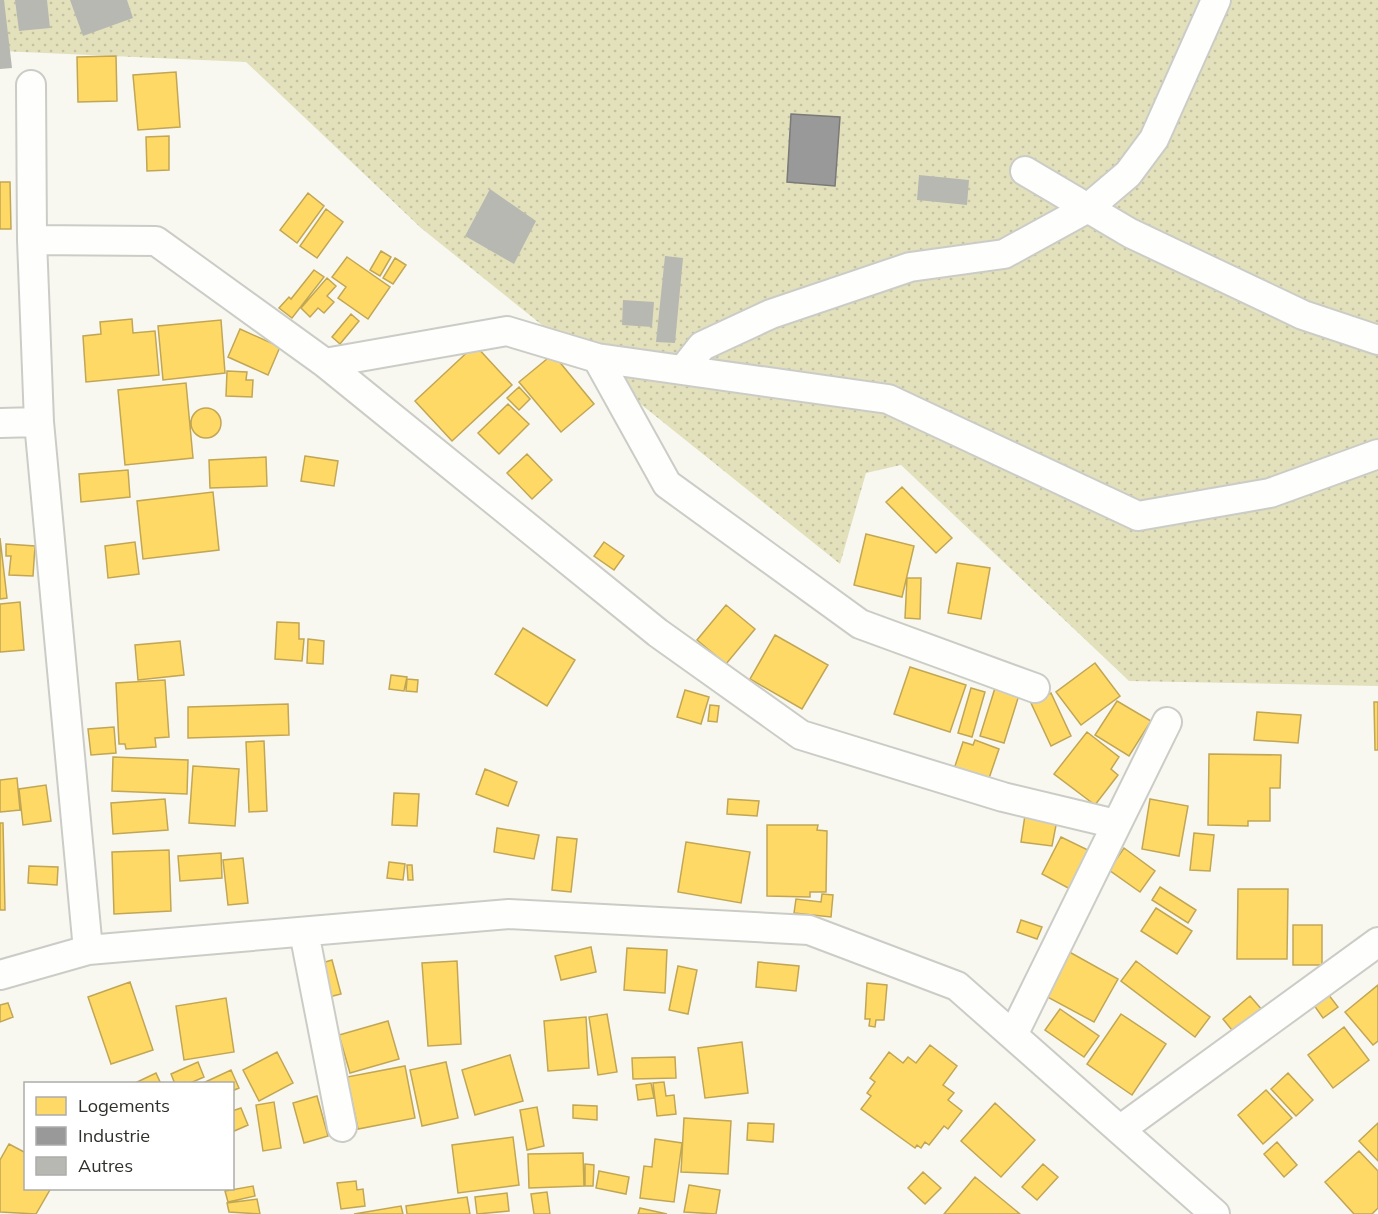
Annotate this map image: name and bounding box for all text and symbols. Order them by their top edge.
legend [24,1082,234,1190]
text: Logements [78,1094,170,1117]
text: Industrie [78,1124,150,1147]
text: Autres [78,1154,133,1177]

